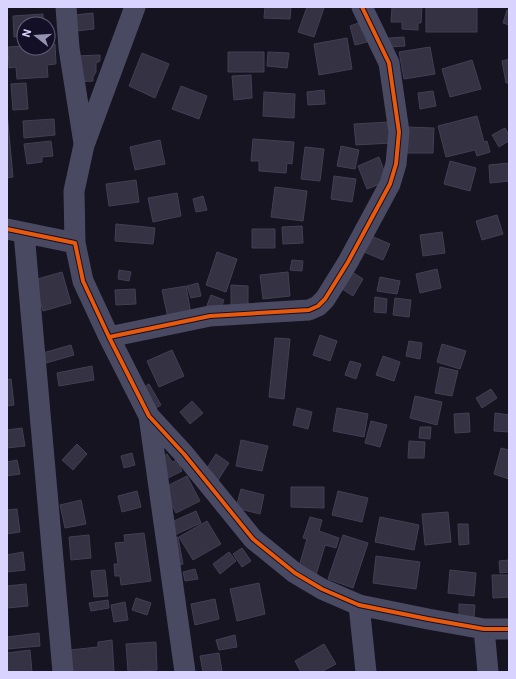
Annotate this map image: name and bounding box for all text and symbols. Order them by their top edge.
north arrow [16,16,56,56]
text: N [20,27,34,39]

